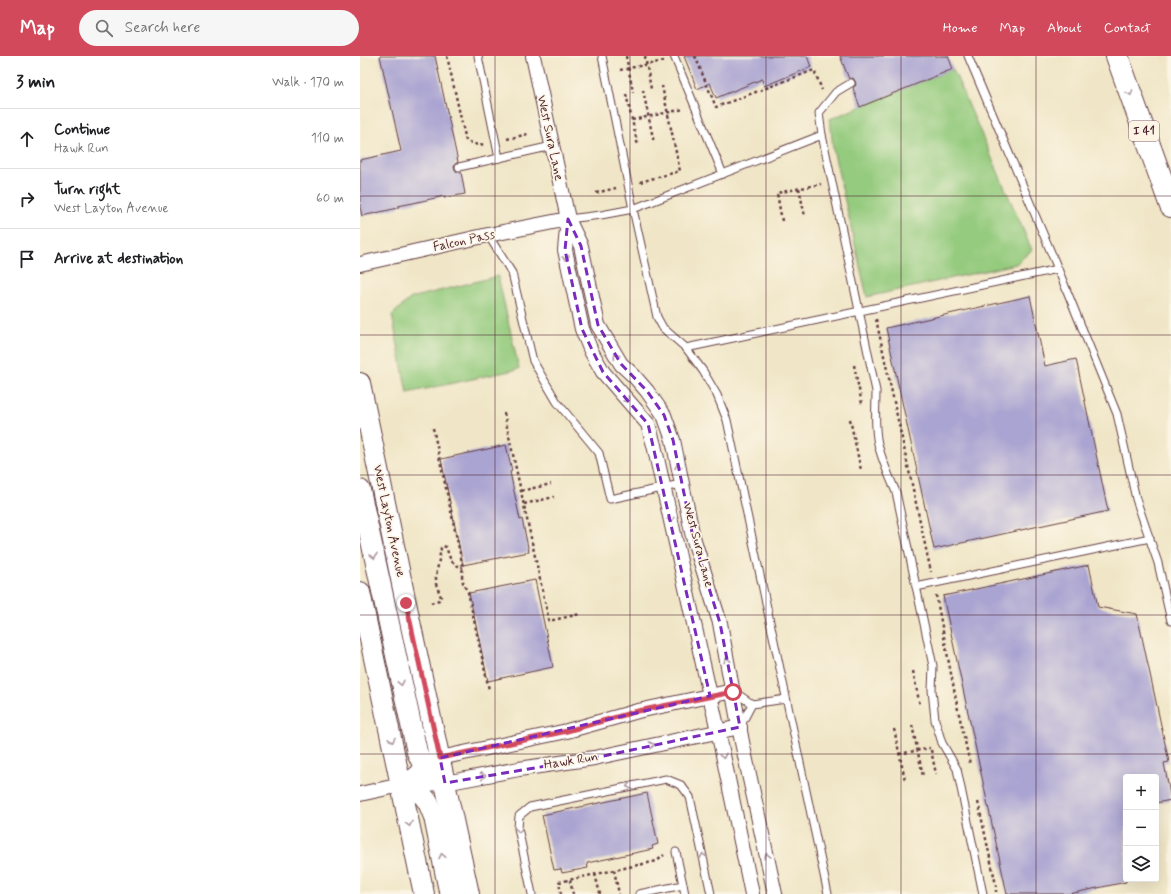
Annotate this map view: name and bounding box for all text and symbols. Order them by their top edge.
search box [79,10,359,46]
text: Map [20,16,55,41]
icon: search [93,17,115,39]
text: Search here [125,18,200,38]
text: Home [943,19,977,37]
text: Map [999,19,1025,37]
text: About [1047,19,1082,37]
text: Contact [1104,19,1151,37]
text: 3 min [16,71,55,93]
text: Walk · 170 m [272,74,344,91]
one-way arrow [1126,89,1134,96]
street label: West Sura Lane [533,94,567,182]
text: Continue [54,120,110,140]
road number: I 41 [1129,121,1159,141]
icon: ahead [16,128,38,150]
text: 110 m [311,130,344,147]
text: Hawk Run [54,140,109,157]
text: Turn right [54,180,121,200]
icon: right [16,188,38,210]
text: 60 m [316,190,344,207]
text: West Layton Avenue [54,200,169,217]
street label: Falcon Pass [431,226,497,256]
icon: arrive [16,248,38,270]
text: Arrive at destination [54,249,183,269]
one-way arrow [562,255,570,261]
one-way arrow [613,353,621,360]
one-way arrow [623,395,630,403]
street label: West Layton Avenue [369,463,409,579]
one-way arrow [674,463,682,469]
street label: West Sura Lane [679,501,717,589]
one-way arrow [666,516,674,523]
one-way arrow [369,552,378,559]
route end [397,594,415,612]
one-way arrow [723,657,732,663]
one-way arrow [397,680,405,686]
route start [724,683,742,701]
one-way arrow [387,736,395,743]
one-way arrow [649,742,656,750]
street label: Hawk Run [543,748,599,774]
one-way arrow [719,753,727,759]
one-way arrow [480,772,486,780]
map controls [1123,774,1159,882]
button: + [1123,774,1159,810]
one-way arrow [626,782,632,790]
button: − [1123,810,1159,846]
one-way arrow [405,820,413,827]
one-way arrow [514,827,523,833]
button: layers [1123,846,1159,882]
one-way arrow [438,853,447,859]
one-way arrow [700,853,708,859]
one-way arrow [763,853,771,859]

